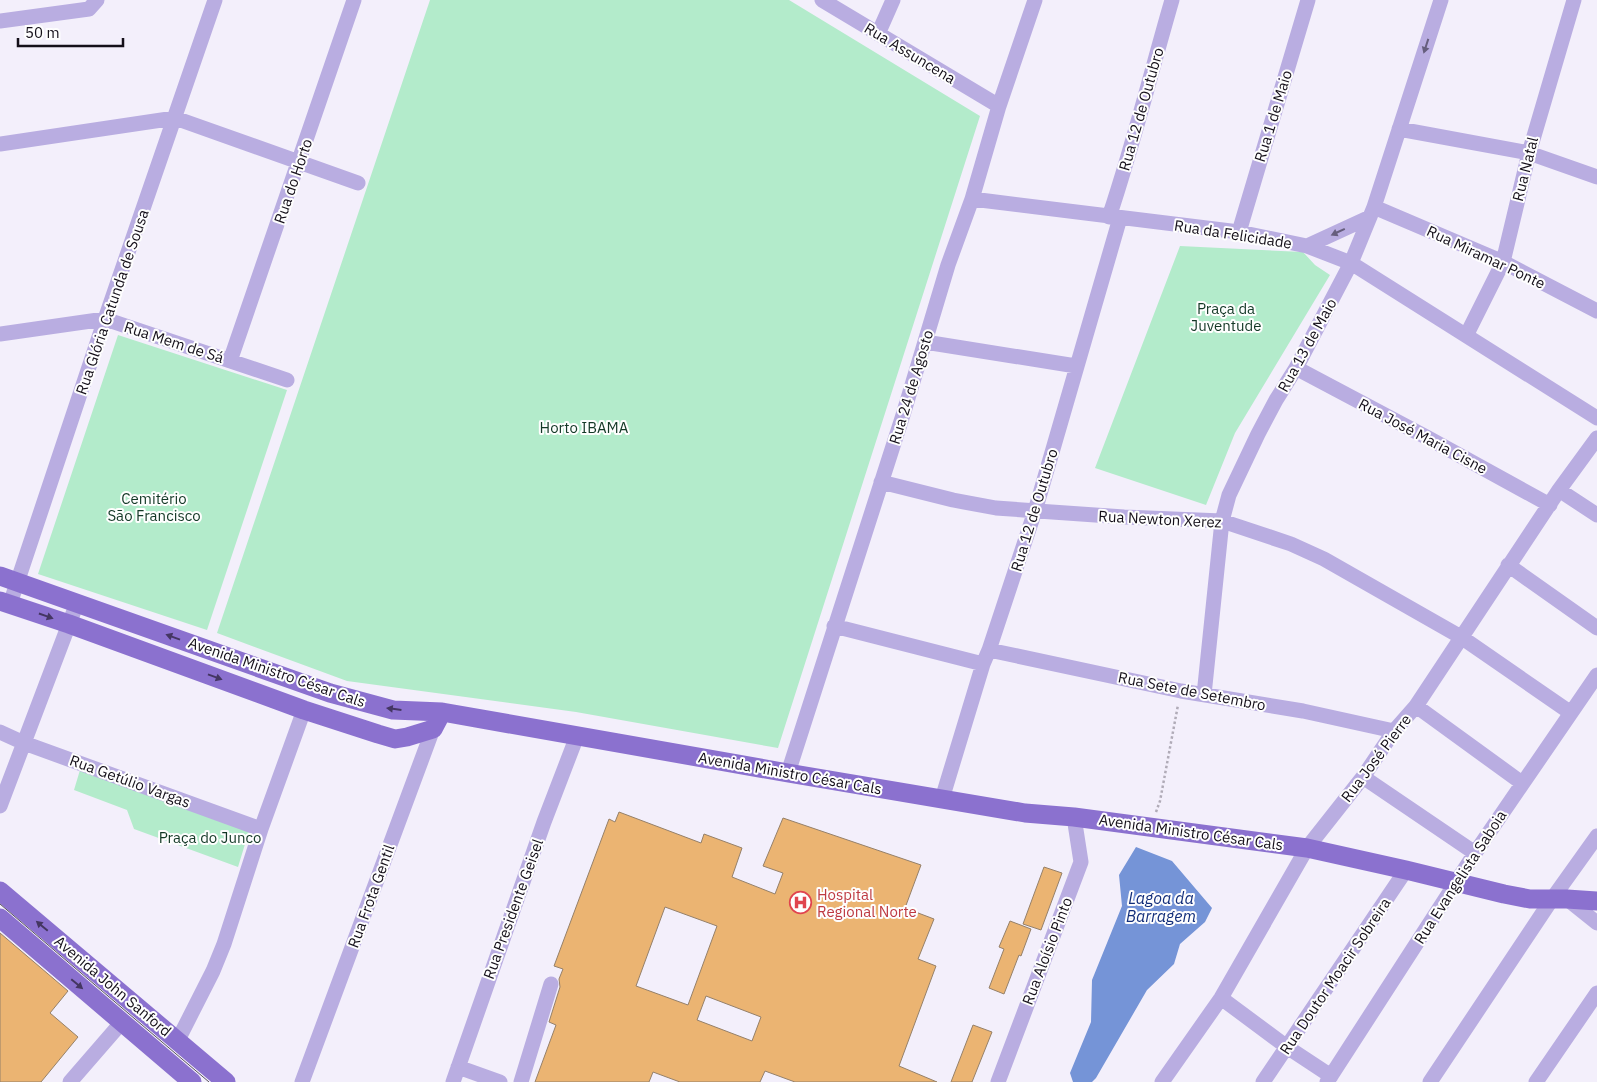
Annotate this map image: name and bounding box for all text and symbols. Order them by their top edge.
scale bar [18,15,122,47]
street label: Rua Assuncena [861,18,959,88]
text: 50 m [25,23,60,42]
one-way arrow [1422,39,1429,54]
street label: Rua 12 de Outubro [1114,45,1168,173]
street label: Rua 1 de Maio [1250,68,1296,164]
street label: Rua Natal [1508,135,1542,203]
street label: Rua do Horto [270,136,316,226]
street label: Rua Glória Catunda de Sousa [71,207,153,397]
street label: Rua da Felicidade [1173,215,1293,253]
street label: Rua Miramar Ponte [1424,221,1548,293]
one-way arrow [1331,228,1345,236]
street label: Rua 13 de Maio [1273,295,1341,395]
park label: Praça da Juventude [1191,299,1261,335]
street label: Rua Mem de Sá [122,317,226,367]
street label: Rua 24 de Agosto [885,328,937,446]
street label: Rua José Maria Cisne [1355,394,1491,478]
park label: Horto IBAMA [540,418,629,437]
street label: Rua 12 de Outubro [1006,446,1062,574]
park label: Cemitério São Francisco [107,489,201,525]
street label: Rua Newton Xerez [1098,506,1222,532]
one-way arrow [39,613,54,620]
one-way arrow [165,633,180,641]
street label: Avenida Ministro César Cals [186,633,368,711]
street label: Rua Sete de Setembro [1117,667,1267,715]
one-way arrow [208,674,223,681]
one-way arrow [385,705,401,713]
street label: Rua José Pierre [1337,710,1415,806]
street label: Avenida Ministro César Cals [697,747,883,799]
street label: Rua Getúlio Vargas [67,750,193,812]
street label: Rua Evangelista Saboia [1410,807,1510,947]
street label: Avenida Ministro César Cals [1098,810,1284,854]
park label: Praça do Junco [159,828,261,847]
street label: Rua Presidente Geisel [479,836,547,982]
street label: Rua Frota Gentil [343,842,399,950]
place label: Hospital Regional Norte [817,885,917,921]
water label: Lagoa da Barragem [1126,888,1196,926]
hospital icon: Hospital Regional Norte [789,891,813,915]
street label: Rua Doutor Moacir Sobreira [1275,894,1395,1058]
street label: Rua Aloísio Pinto [1018,895,1076,1007]
one-way arrow [36,921,48,932]
street label: Avenida John Sanford [51,932,175,1040]
one-way arrow [71,978,83,990]

